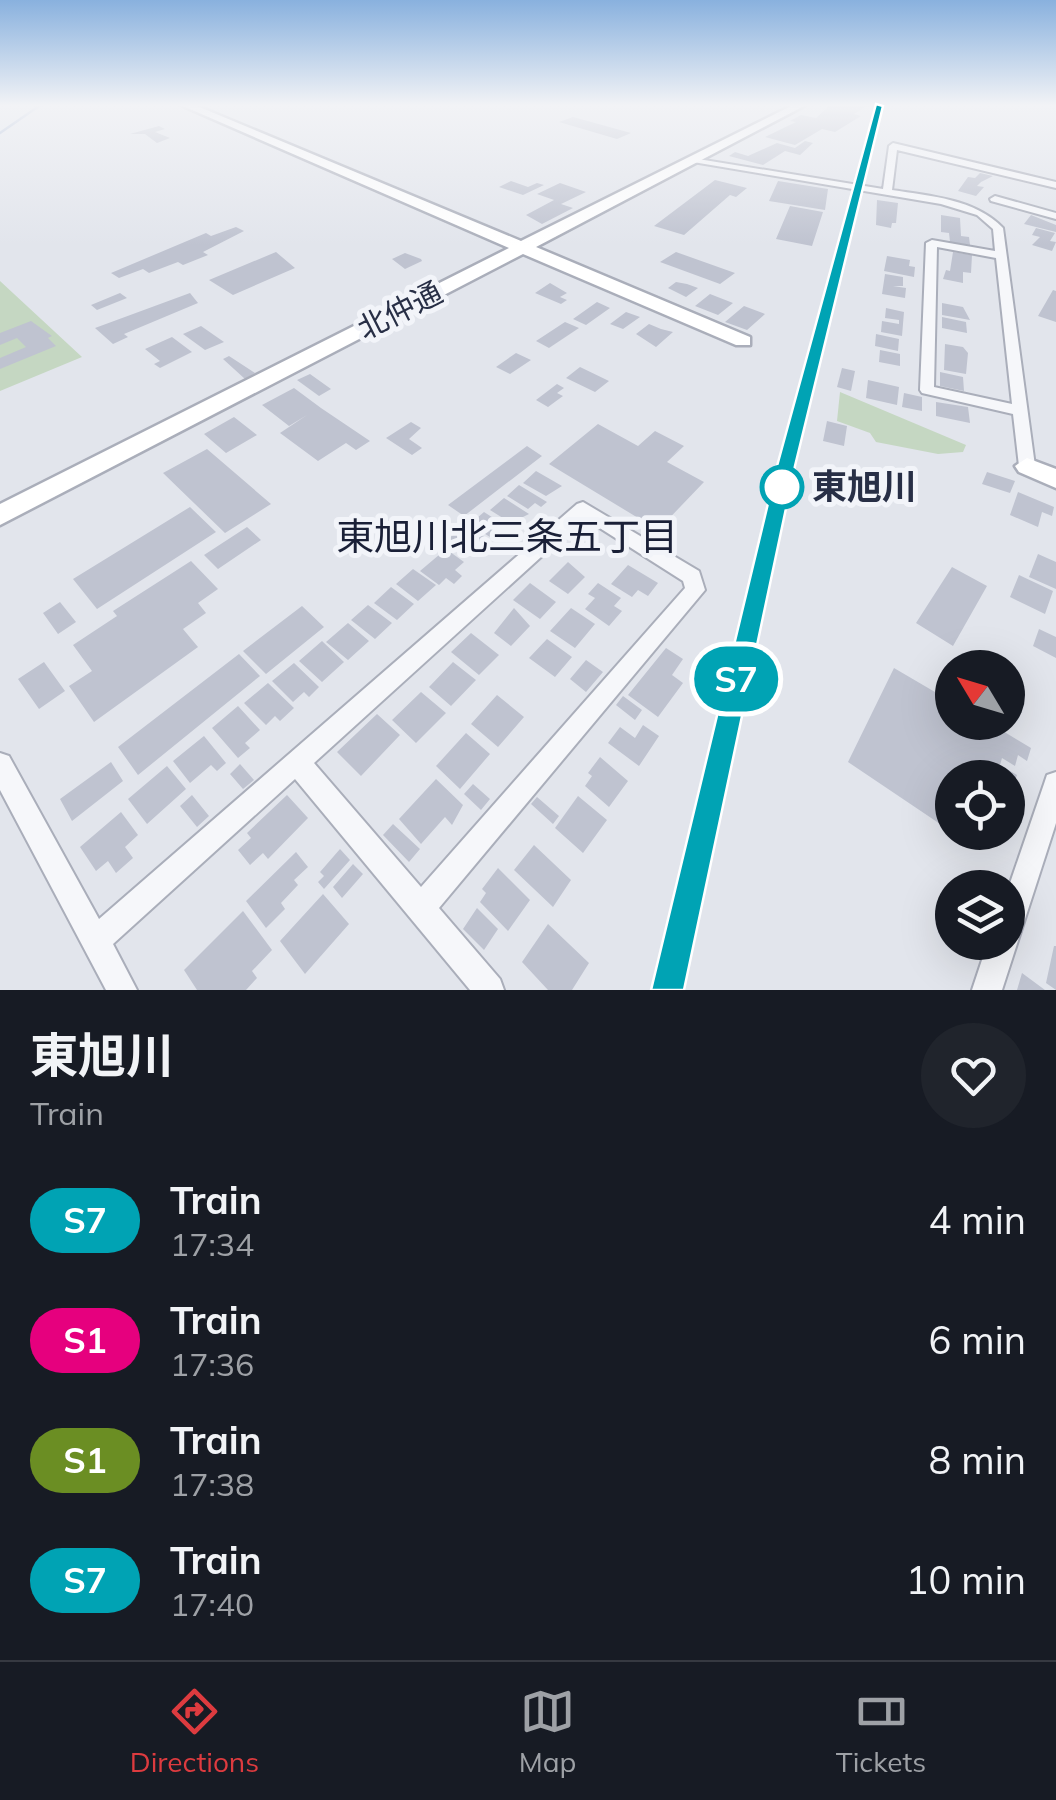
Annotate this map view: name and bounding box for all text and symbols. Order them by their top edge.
street label: 北仲通 [351,273,448,347]
place label: 東旭川 [812,464,917,508]
marker: 東旭川 [761,466,803,508]
district label: 東旭川北三条五丁目 [336,512,678,560]
line badge: S7 [691,646,781,712]
north arrow [935,650,1025,740]
map controls [935,650,1025,960]
text: S7 [714,657,758,701]
button: locate [935,760,1025,850]
button: layers [935,870,1025,960]
button: heart [921,1023,1026,1128]
text: 東旭川 [30,1025,174,1085]
text: Train [30,1093,104,1133]
text: Train [170,1176,262,1224]
text: 4 min [929,1196,1026,1244]
text: S7 [63,1198,107,1242]
text: 17:34 [170,1224,254,1264]
text: Train [170,1296,262,1344]
text: 6 min [929,1316,1026,1364]
text: S1 [63,1318,107,1362]
text: 17:36 [170,1344,254,1384]
text: Train [170,1416,262,1464]
text: 8 min [929,1436,1026,1484]
text: S1 [63,1438,107,1482]
text: 17:38 [170,1464,254,1504]
text: Train [170,1536,262,1584]
text: 10 min [906,1556,1026,1604]
text: S7 [63,1558,107,1602]
text: 17:40 [170,1584,254,1624]
tab: Directions [130,1684,259,1779]
tab: Map [519,1684,576,1779]
tab: Tickets [836,1684,926,1779]

